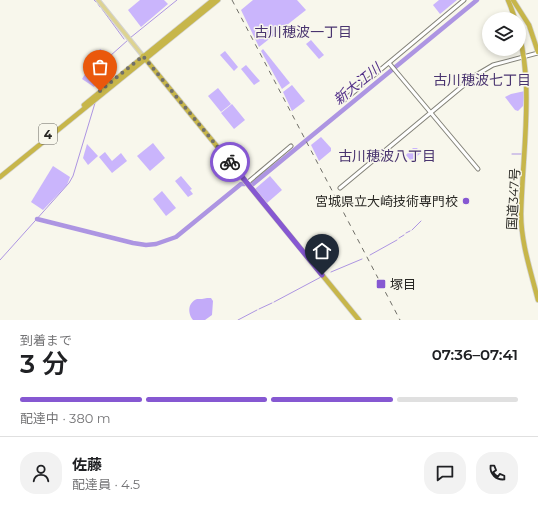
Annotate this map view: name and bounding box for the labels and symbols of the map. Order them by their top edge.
district label: 古川穂波一丁目 [254,23,352,41]
pin [83,50,117,91]
water label: 新大江川 [330,58,386,109]
district label: 古川穂波七丁目 [433,71,531,89]
road number: 4 [39,124,57,144]
courier [210,142,250,182]
district label: 古川穂波八丁目 [338,147,436,165]
street label: 国道347号 [503,168,523,230]
place label: 宮城県立大崎技術専門校 [315,193,458,209]
marker: 宮城県立大崎技術専門校 [461,196,471,206]
pin [305,234,339,275]
place label: 塚目 [390,276,416,292]
marker: 塚目 [375,278,387,290]

